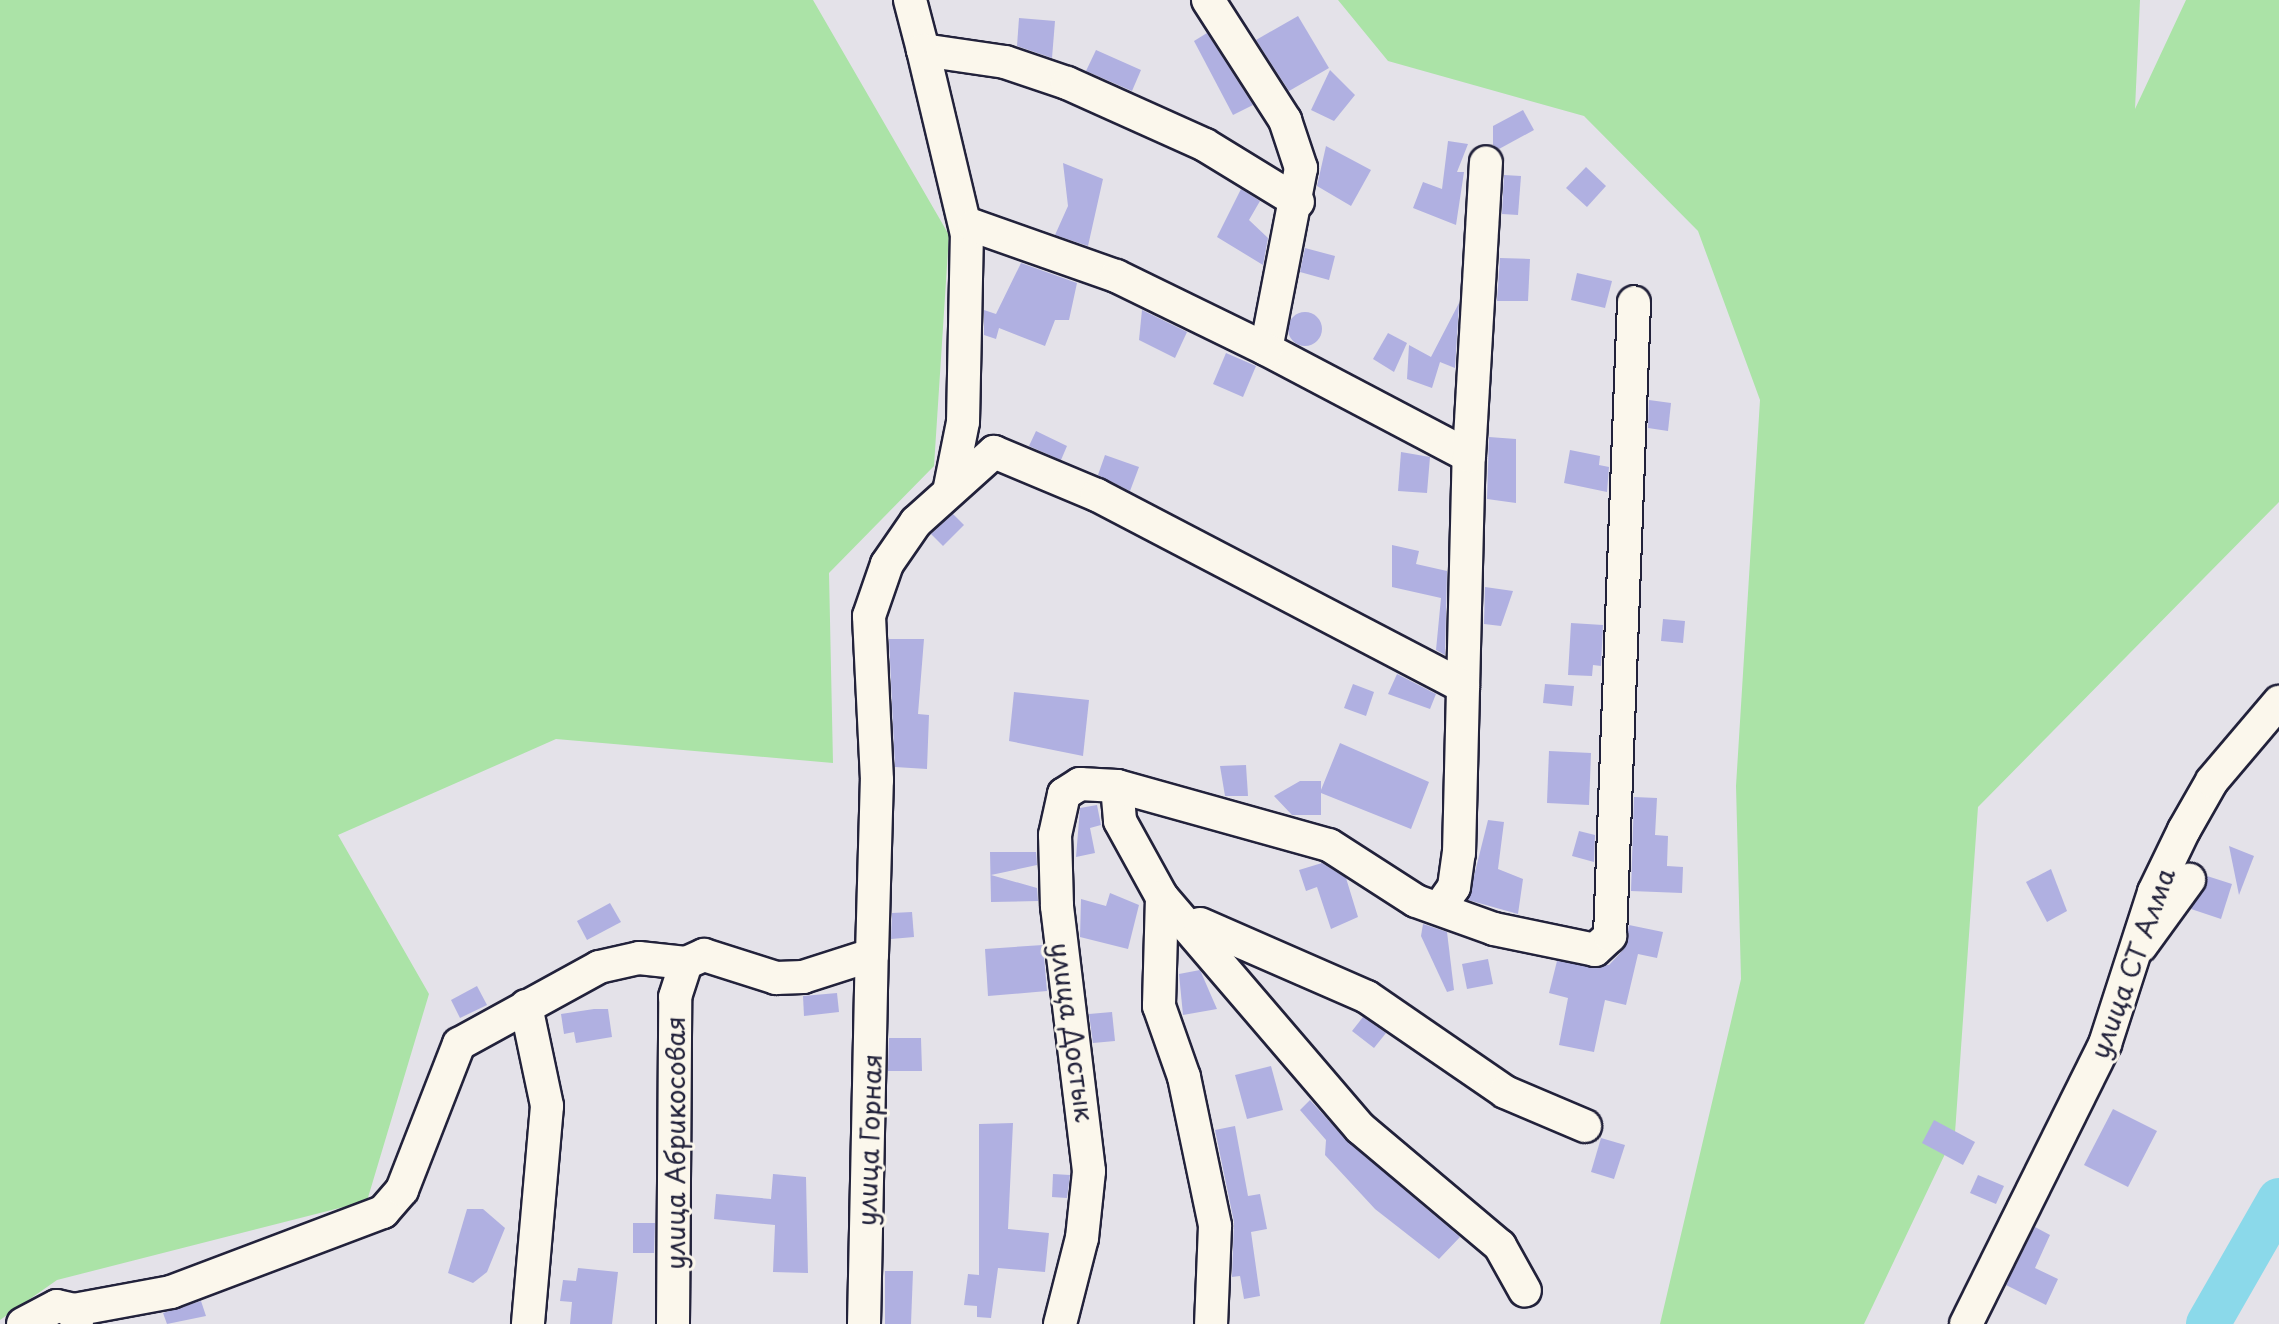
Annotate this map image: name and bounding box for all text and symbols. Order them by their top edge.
street label: улица СТ Алма [2083,862,2181,1064]
street label: улица Достык [1045,940,1101,1124]
street label: улица Абрикосовая [659,1016,691,1270]
street label: улица Горная [850,1053,888,1227]

